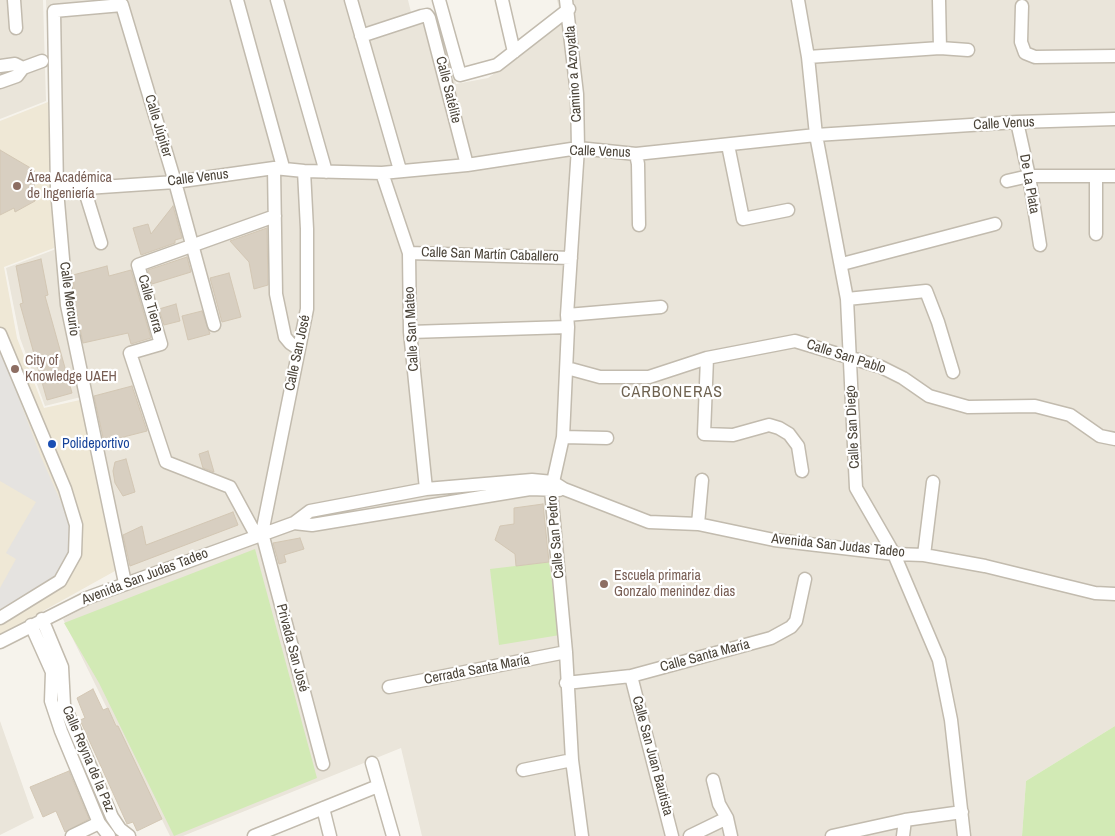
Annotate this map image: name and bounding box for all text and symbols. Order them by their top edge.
street label: Camino a Azoyatla [562,25,586,123]
street label: Calle Satélite [432,55,464,125]
street label: Calle Júpiter [141,93,175,159]
street label: Calle Venus [973,114,1035,134]
street label: Calle Venus [569,143,631,161]
street label: De La Plata [1016,153,1042,215]
street label: Calle Venus [167,166,229,190]
place label: Área Académica de Ingeniería [27,170,112,202]
marker: Área Académica de Ingeniería [11,180,23,192]
street label: Calle San Martín Caballero [421,244,559,266]
street label: Calle Mercurio [55,261,83,337]
street label: Calle Tierra [134,273,166,335]
street label: Calle San Mateo [401,286,423,372]
street label: Calle San José [282,313,314,393]
street label: Calle San Pablo [804,336,888,378]
place label: City of Knowledge UAEH [25,353,117,386]
marker: City of Knowledge UAEH [9,363,21,375]
district label: CARBONERAS [620,383,724,403]
street label: Calle San Diego [842,385,864,469]
place label: Polideportivo [62,436,130,452]
marker: Polideportivo [46,438,58,450]
street label: Calle San Pedro [544,495,568,579]
street label: Avenida San Judas Tadeo [770,531,906,561]
street label: Avenida San Judas Tadeo [79,545,211,609]
place label: Escuela primaria Gonzalo menindez dias [614,568,735,600]
marker: Escuela primaria Gonzalo menindez dias [598,578,610,590]
street label: Privada San José [272,602,312,694]
street label: Calle Santa María [658,636,752,676]
street label: Cerrada Santa María [423,652,531,688]
street label: Calle San Juan Bautista [628,694,676,818]
street label: Calle Reyna de la Paz [58,703,118,815]

